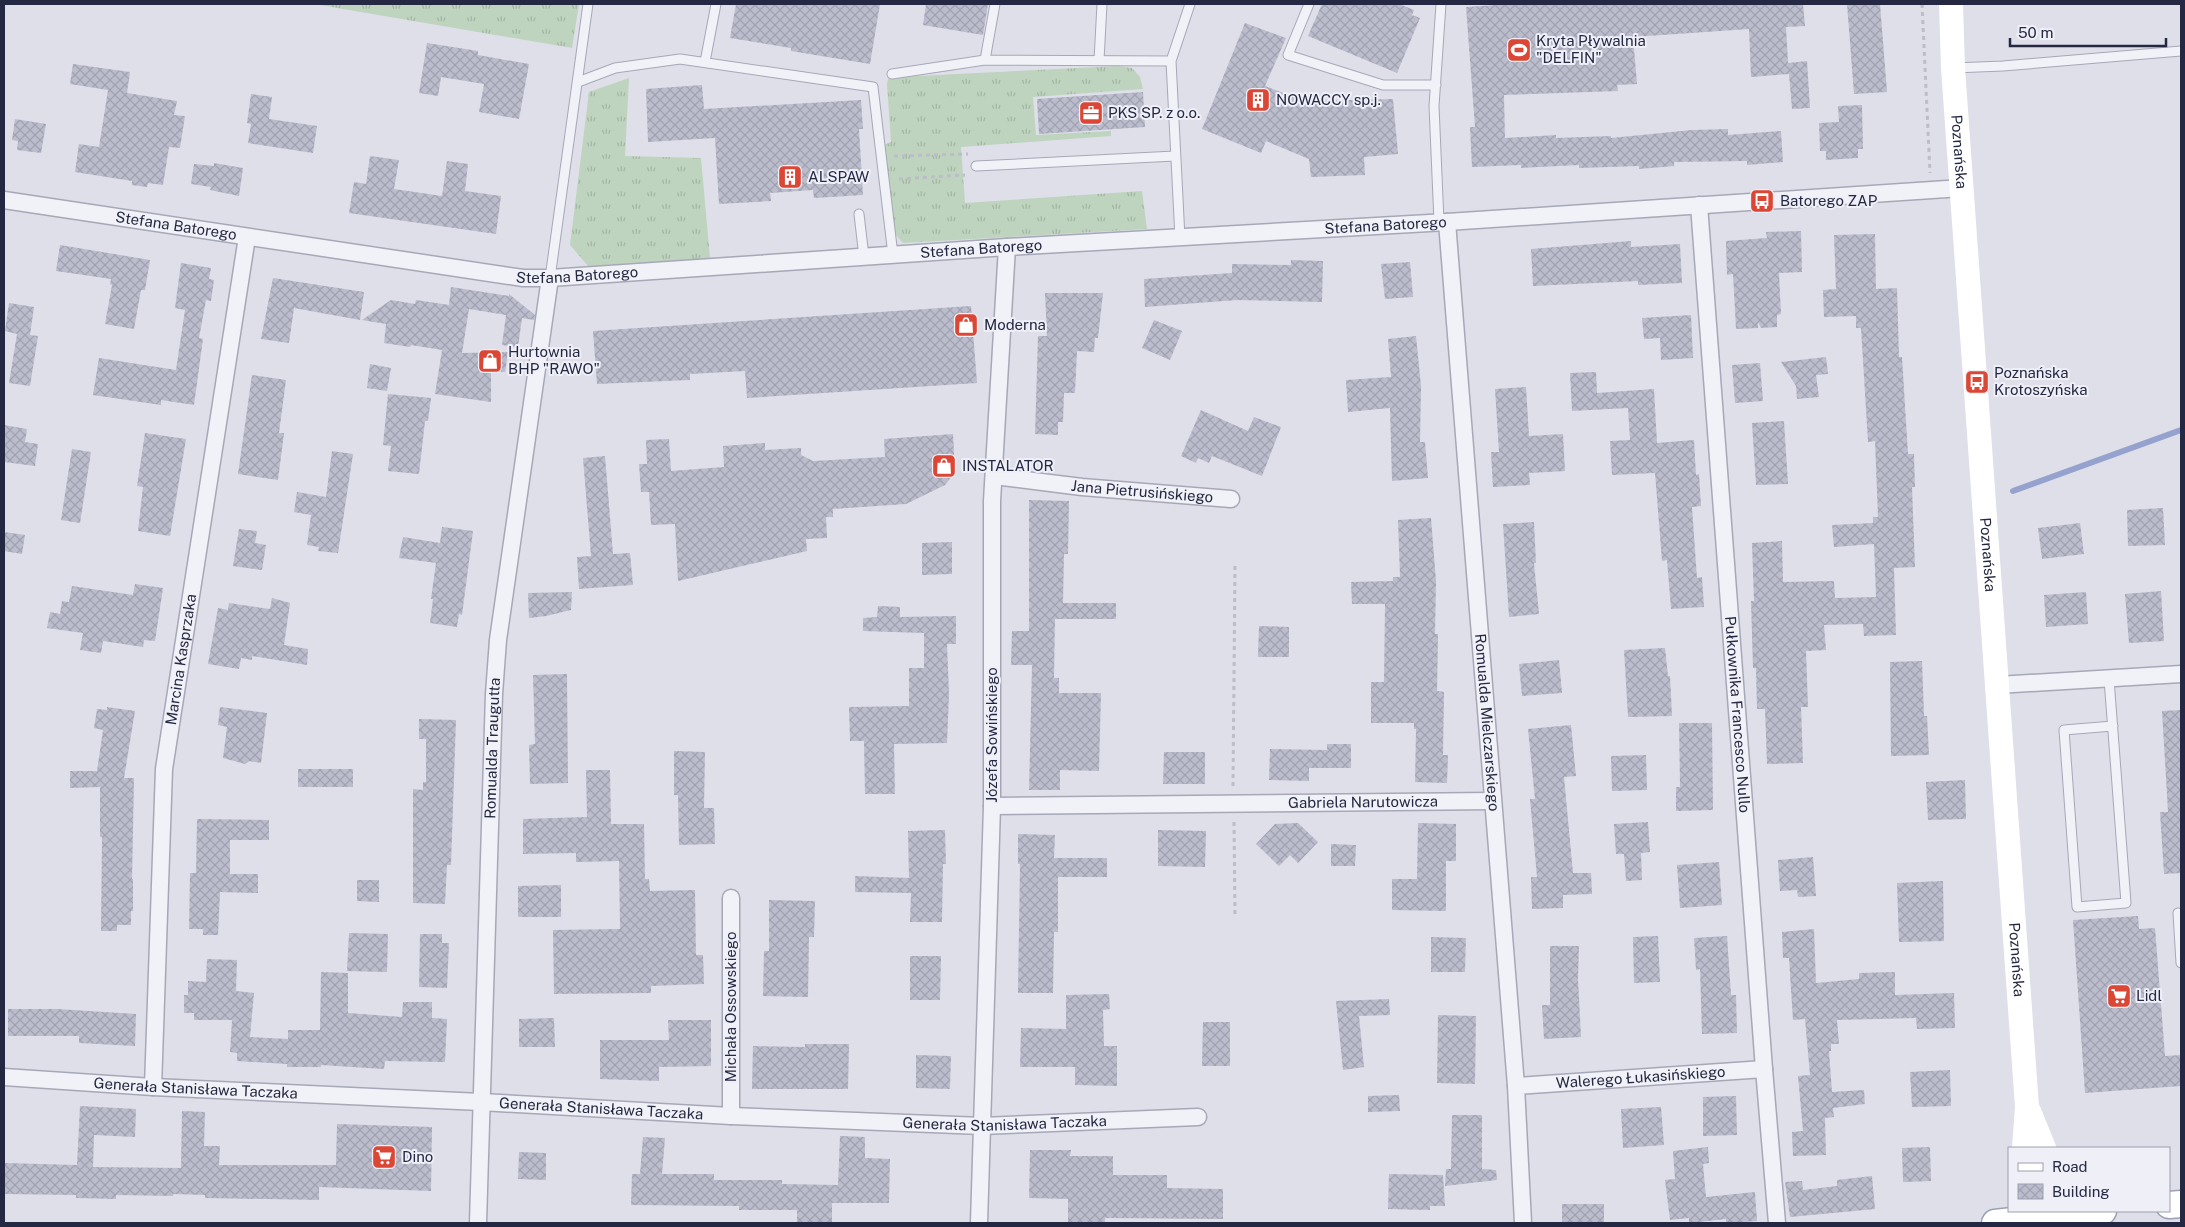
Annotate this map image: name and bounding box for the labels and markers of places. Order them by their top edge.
place label: Kryta Pływalnia "DELFIN" [1536,32,1646,66]
sports icon: Kryta Pływalnia "DELFIN" [1506,37,1532,63]
building icon: NOWACCY sp.j. [1245,87,1271,113]
place label: NOWACCY sp.j. [1276,91,1381,108]
office icon: PKS SP. z o.o. [1078,100,1104,126]
place label: PKS SP. z o.o. [1108,104,1200,121]
building icon: ALSPAW [777,164,803,190]
place label: ALSPAW [808,168,869,185]
bus stop icon: Batorego ZAP [1749,188,1775,214]
place label: Batorego ZAP [1780,192,1878,209]
shop icon: Moderna [953,312,979,338]
place label: Moderna [984,316,1046,333]
place label: Hurtownia BHP "RAWO" [508,343,600,377]
shop icon: Hurtownia BHP "RAWO" [477,348,503,374]
place label: Poznańska Krotoszyńska [1994,364,2088,398]
bus stop icon: Poznańska Krotoszyńska [1964,369,1990,395]
shop icon: INSTALATOR [931,453,957,479]
place label: INSTALATOR [962,457,1054,474]
supermarket icon: Lidl [2106,983,2132,1009]
place label: Lidl [2136,987,2162,1004]
supermarket icon: Dino [371,1144,397,1170]
place label: Dino [402,1148,433,1165]

